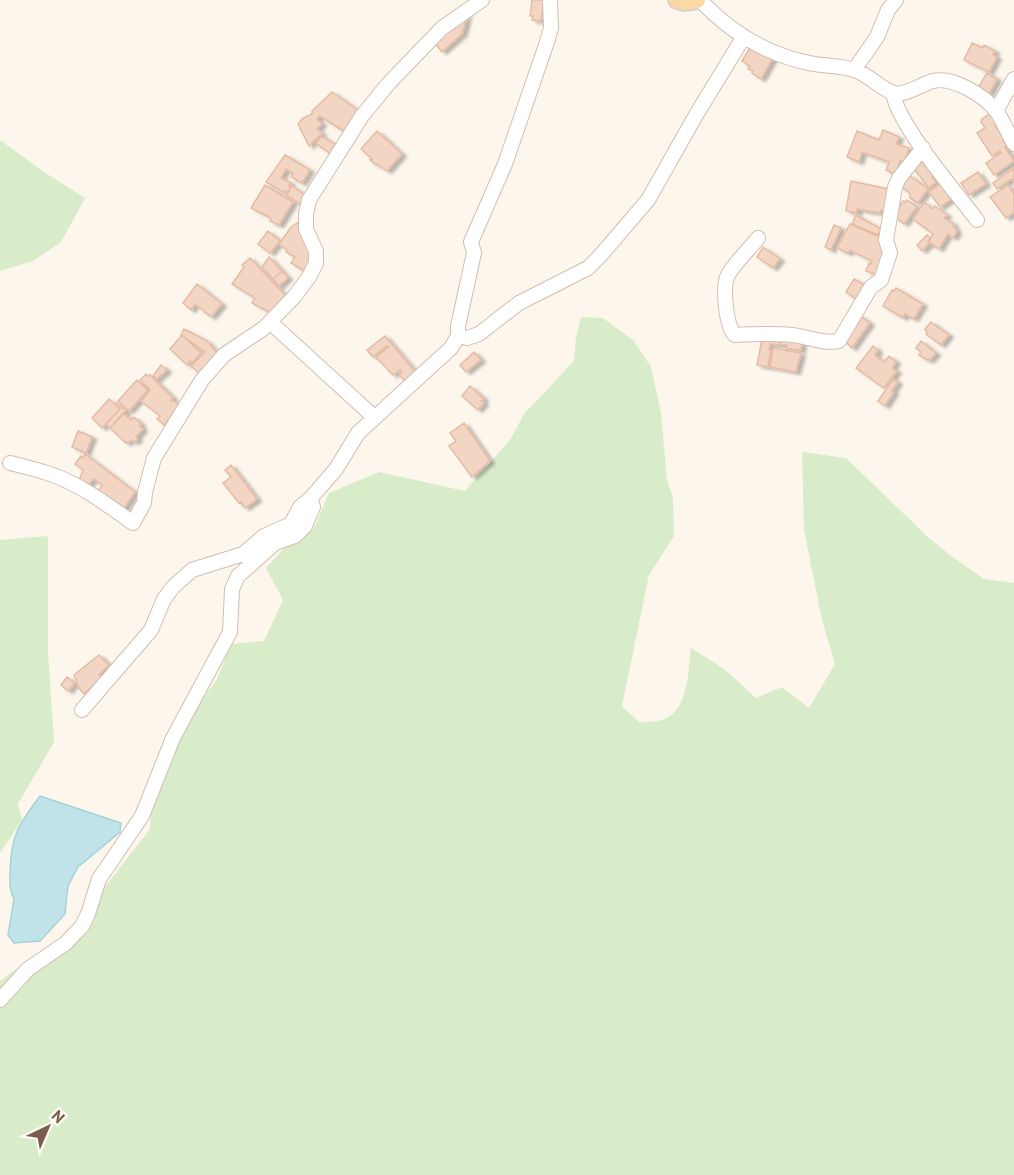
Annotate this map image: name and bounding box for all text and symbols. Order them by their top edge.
north arrow [18,1097,78,1157]
text: N [48,1105,69,1127]

